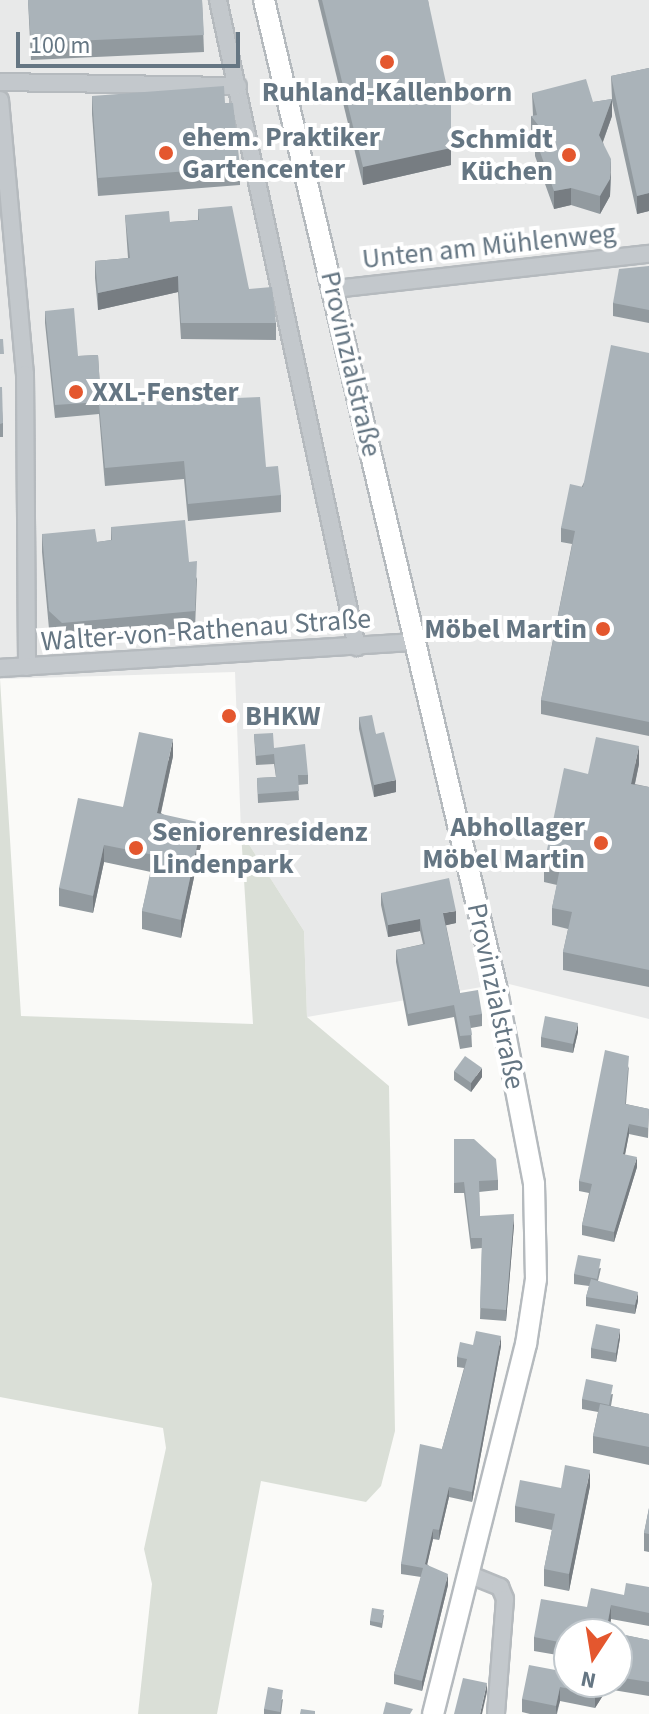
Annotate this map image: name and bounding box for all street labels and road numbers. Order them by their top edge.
street label: Unten am Mühlenweg [360,216,618,276]
street label: Provinzialstraße [313,268,389,460]
street label: Walter-von-Rathenau Straße [40,602,372,658]
street label: Provinzialstraße [460,900,532,1092]

